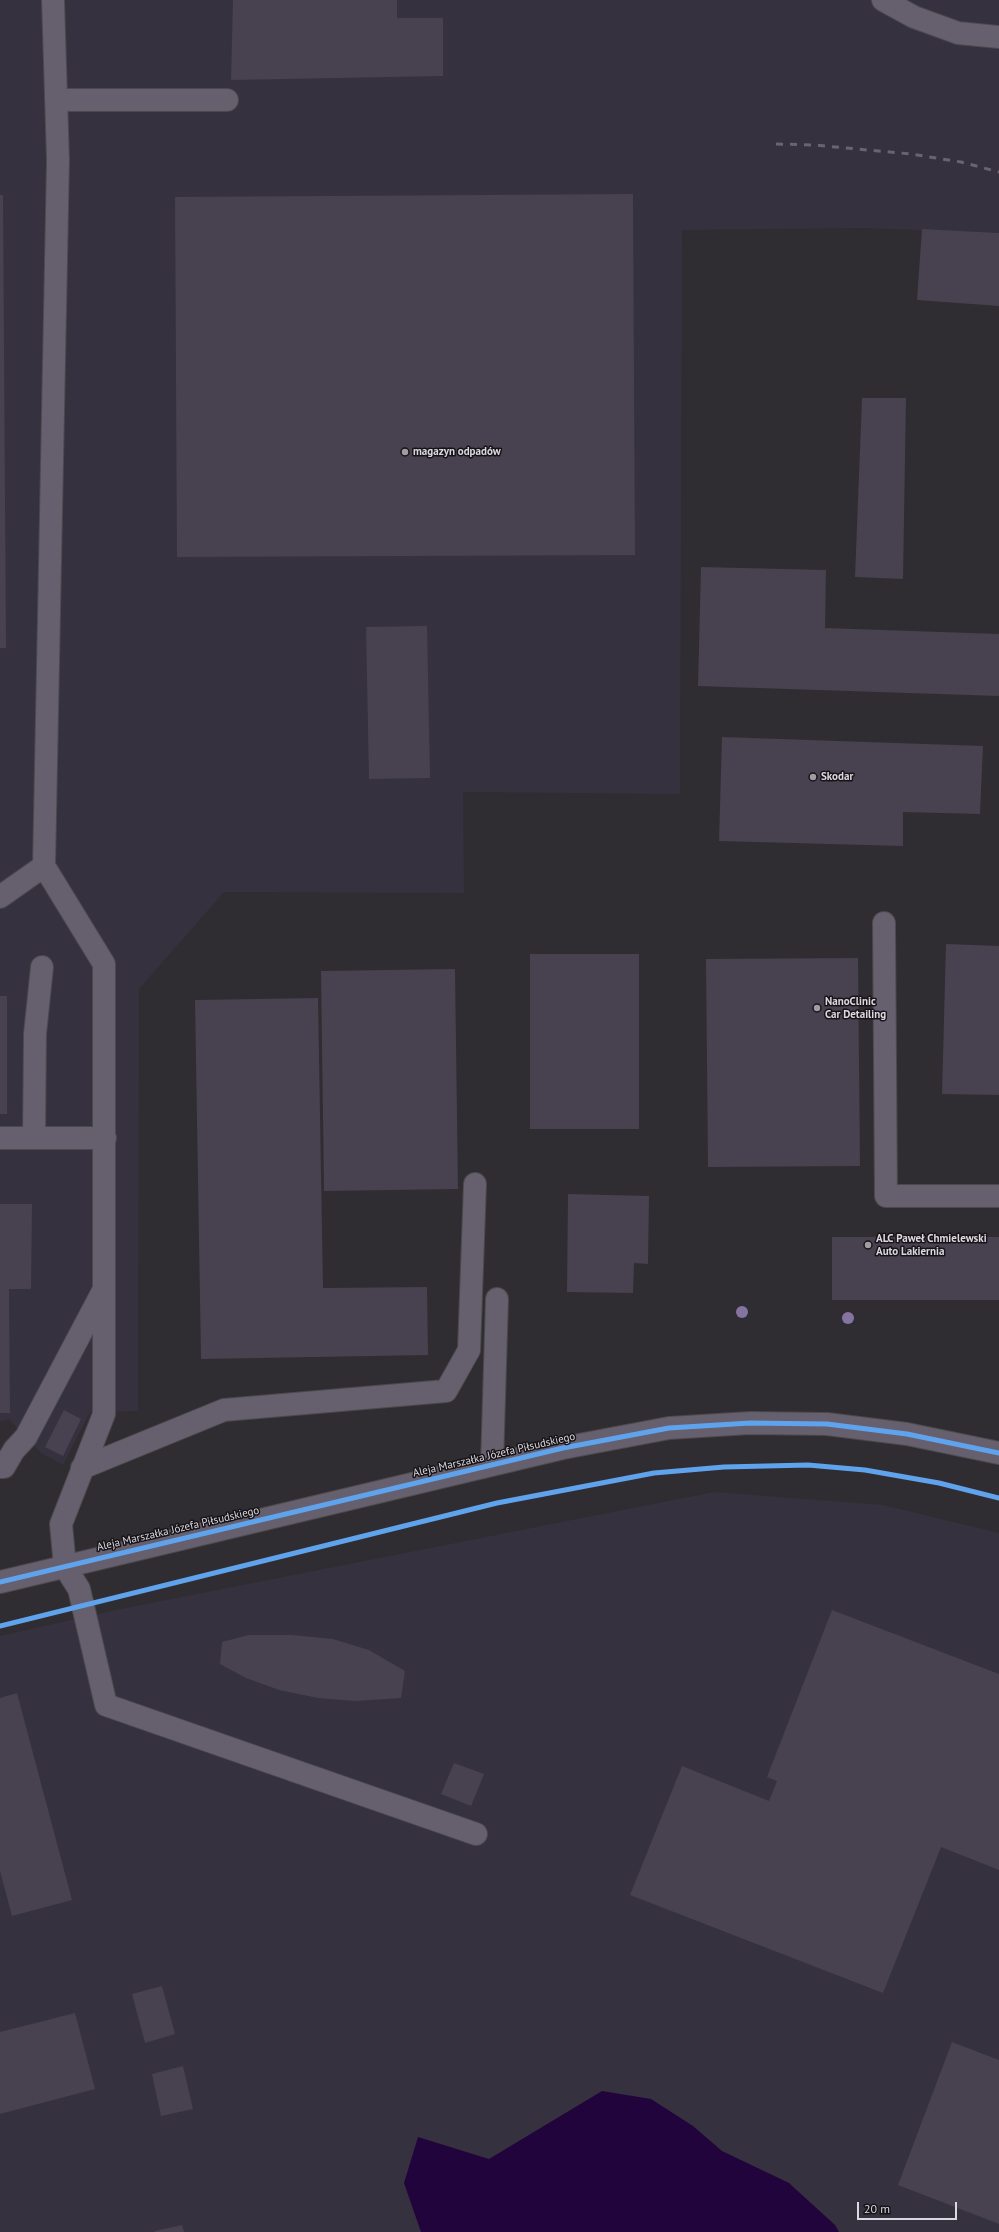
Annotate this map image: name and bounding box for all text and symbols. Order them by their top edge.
place label: magazyn odpadów [413,445,501,459]
marker: magazyn odpadów [400,447,410,457]
place label: Skodar [821,770,853,784]
marker: Skodar [808,772,818,782]
place label: NanoClinic Car Detailing [825,995,886,1021]
marker: NanoClinic Car Detailing [812,1003,822,1013]
place label: ALC Paweł Chmielewski Auto Lakiernia [876,1232,987,1258]
marker: ALC Paweł Chmielewski Auto Lakiernia [863,1240,873,1250]
street label: Aleja Marszałka Józefa Piłsudskiego [411,1430,577,1480]
street label: Aleja Marszałka Józefa Piłsudskiego [95,1504,261,1554]
scale bar [859,2194,959,2220]
text: 20 m [864,2201,890,2216]

